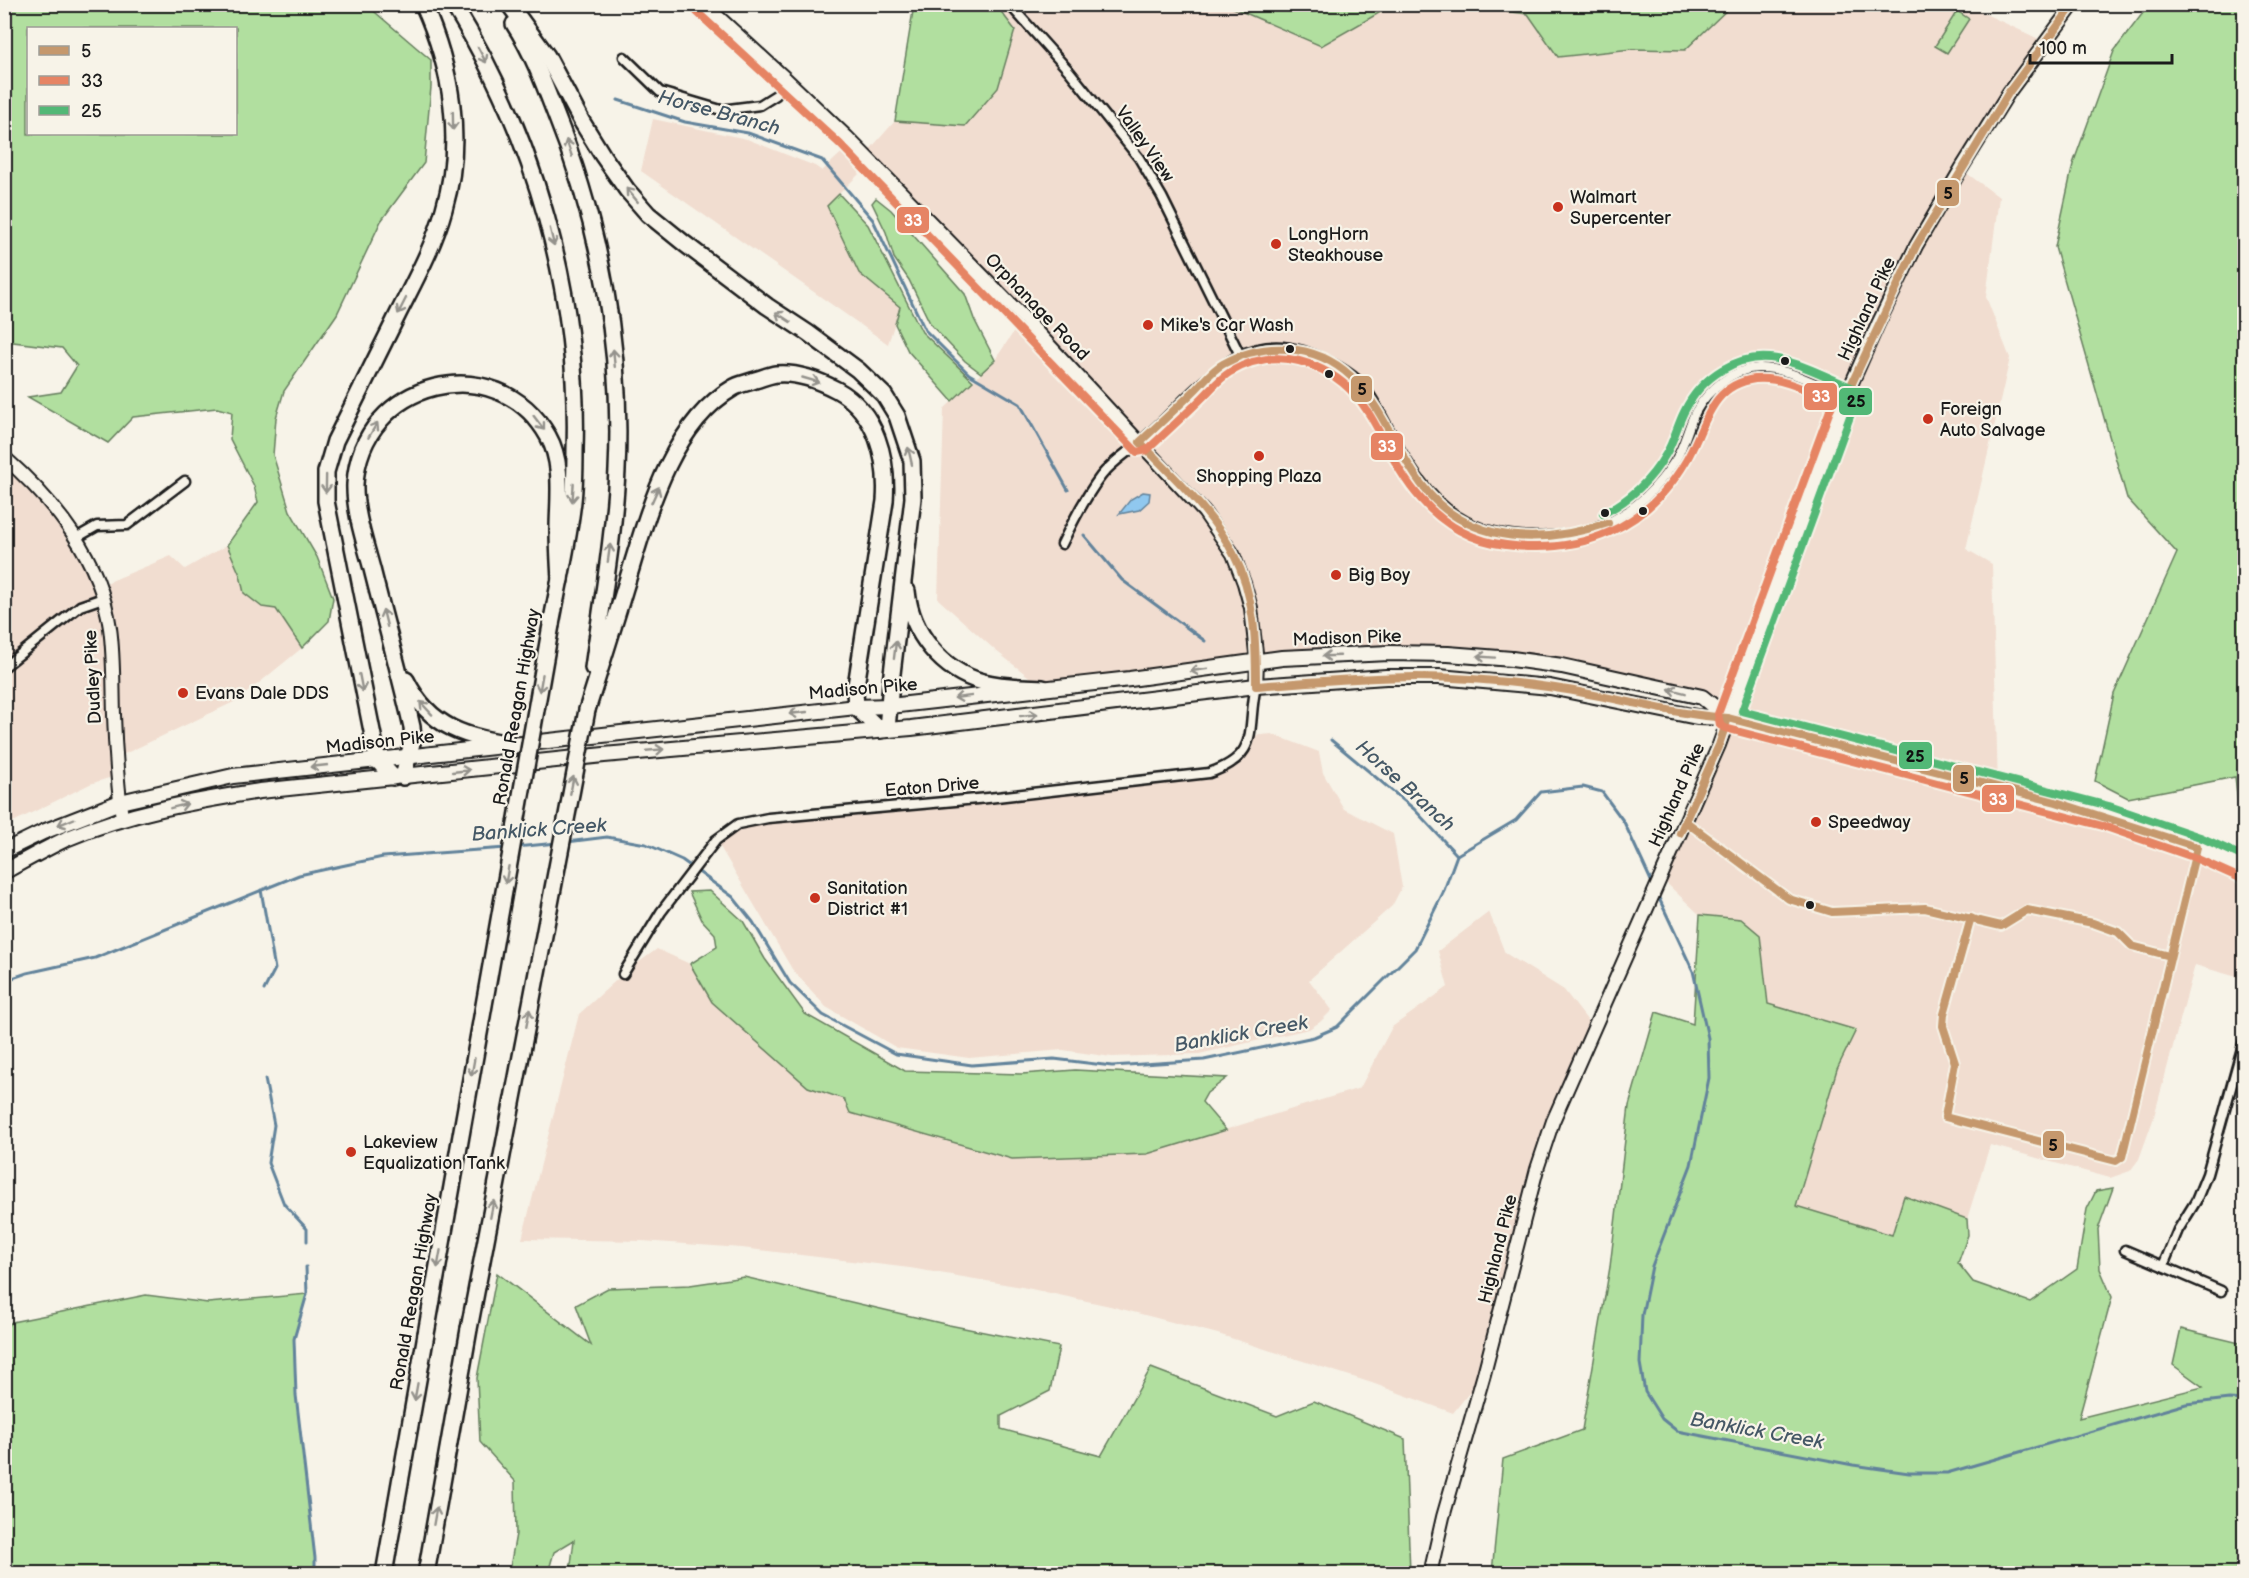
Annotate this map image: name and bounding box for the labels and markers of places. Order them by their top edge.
place label: Walmart Supercenter [1570,187,1671,229]
marker: Walmart Supercenter [1551,200,1565,214]
place label: LongHorn Steakhouse [1288,224,1383,266]
marker: LongHorn Steakhouse [1269,237,1283,251]
place label: Mike's Car Wash [1160,315,1294,336]
marker: Mike's Car Wash [1141,318,1155,332]
unlabelled marker [1284,343,1296,355]
unlabelled marker [1779,355,1791,367]
unlabelled marker [1323,368,1335,380]
place label: Foreign Auto Salvage [1940,399,2046,441]
marker: Foreign Auto Salvage [1921,412,1935,426]
marker: Shopping Plaza [1252,449,1266,463]
place label: Shopping Plaza [1196,466,1322,487]
unlabelled marker [1637,505,1649,517]
unlabelled marker [1599,507,1611,519]
place label: Big Boy [1348,565,1411,586]
marker: Big Boy [1329,568,1343,582]
place label: Evans Dale DDS [195,683,329,704]
marker: Evans Dale DDS [176,686,190,700]
place label: Speedway [1828,812,1911,833]
marker: Speedway [1809,815,1823,829]
place label: Sanitation District #1 [827,878,908,920]
marker: Sanitation District #1 [808,891,822,905]
unlabelled marker [1804,899,1816,911]
place label: Lakeview Equalization Tank [363,1132,505,1174]
marker: Lakeview Equalization Tank [344,1145,358,1159]

